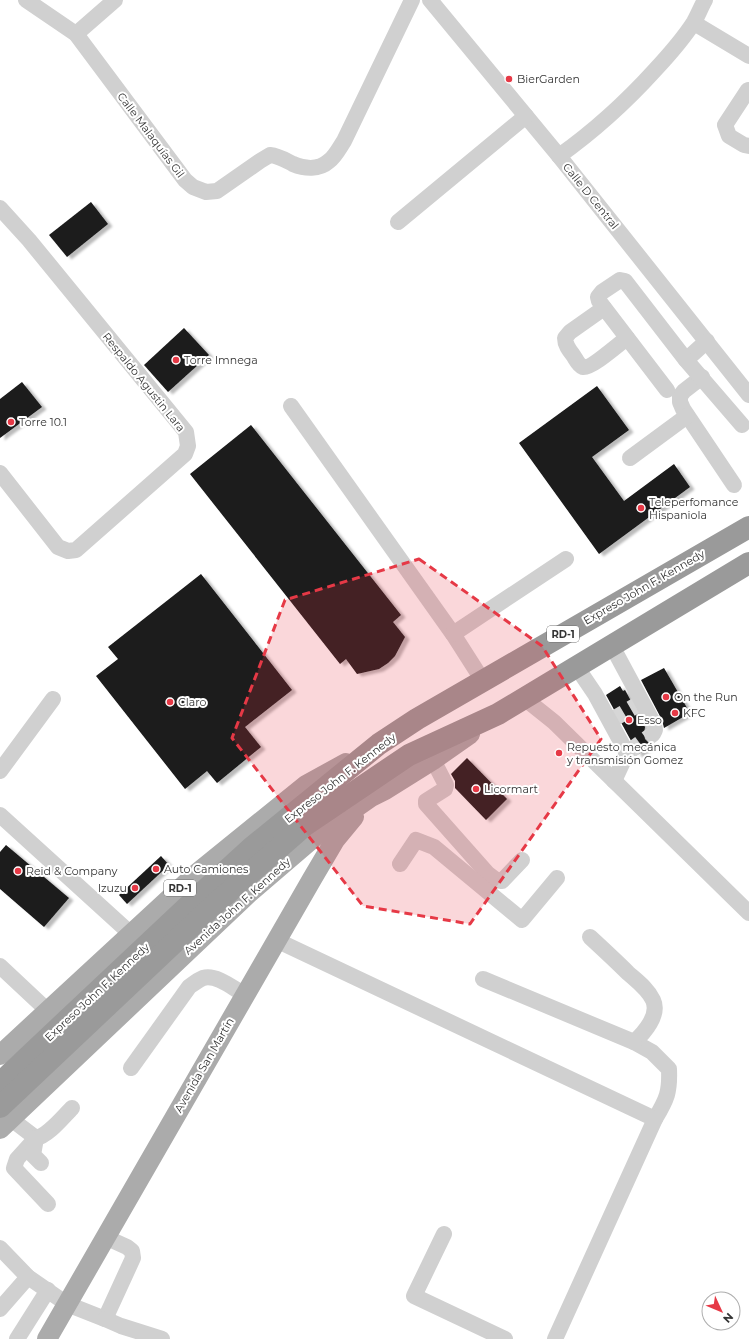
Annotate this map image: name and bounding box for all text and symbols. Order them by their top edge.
place label: BierGarden [517,72,580,86]
marker: BierGarden [504,74,514,84]
street label: Calle Malaquías Gil [114,90,188,180]
street label: Calle D Central [560,160,622,232]
street label: Respaldo Agustin Lara [100,330,188,434]
place label: Torre Imnega [184,353,258,367]
marker: Torre Imnega [171,355,181,365]
place label: Torre 10.1 [19,415,67,429]
marker: Torre 10.1 [6,417,16,427]
place label: Teleperfomance Hispaniola [649,495,739,522]
marker: Teleperfomance Hispaniola [636,503,646,513]
street label: Expreso John F. Kennedy [581,546,707,628]
road number: RD-1 [547,626,579,642]
place label: On the Run [674,690,738,704]
marker: On the Run [661,692,671,702]
place label: Claro [178,695,207,709]
marker: Claro [165,697,175,707]
place label: KFC [683,706,706,720]
marker: KFC [670,708,680,718]
place label: Esso [637,713,662,727]
marker: Esso [624,715,634,725]
street label: Expreso John F. Kennedy [281,730,399,826]
place label: Repuesto mecánica y transmisión Gomez [566,740,683,767]
marker: Repuesto mecánica y transmisión Gomez [554,748,564,758]
place label: Licormart [484,782,538,796]
marker: Licormart [471,784,481,794]
street label: Avenida John F. Kennedy [181,854,293,958]
place label: Auto Camiones [164,862,249,876]
place label: Reid & Company [26,864,117,878]
marker: Auto Camiones [151,864,161,874]
marker: Reid & Company [13,866,23,876]
road number: RD-1 [164,880,196,896]
place label: Izuzu [98,881,127,895]
marker: Izuzu [130,883,140,893]
street label: Expreso John F. Kennedy [42,940,152,1044]
street label: Avenida San Martín [171,1015,237,1115]
north arrow [701,1291,741,1331]
text: N [720,1310,736,1326]

